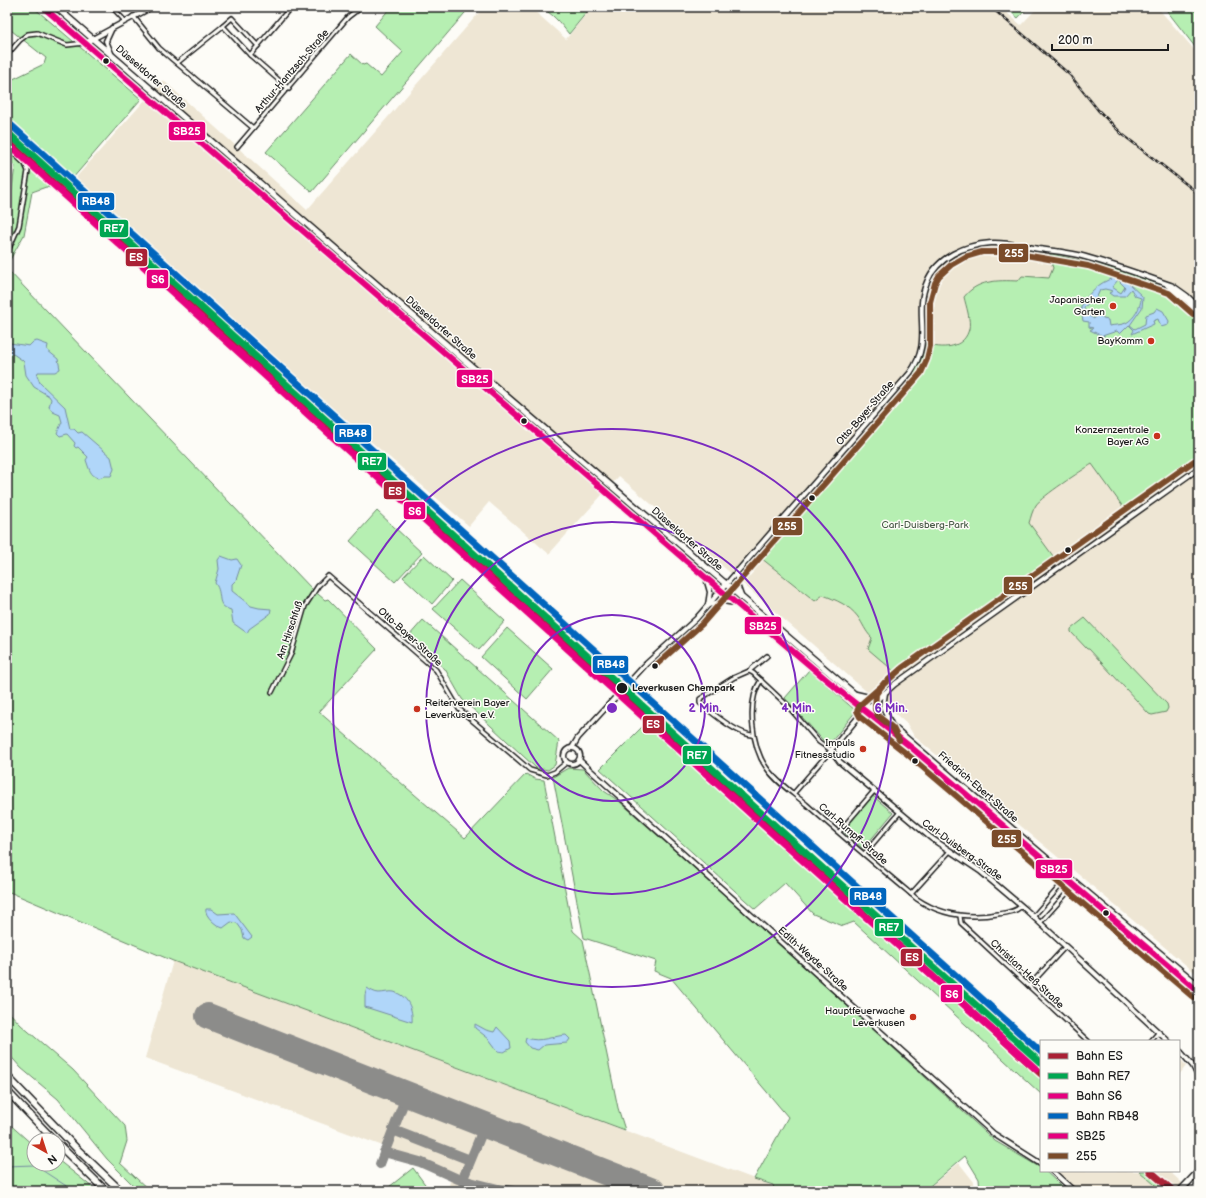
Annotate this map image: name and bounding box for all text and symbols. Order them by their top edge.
scale bar [1052,26,1168,52]
street label: Arthur-Hantzsch-Straße [253,27,332,115]
text: 200 m [1058,33,1092,48]
street label: Düsseldorfer Straße [113,43,189,111]
unlabelled marker [101,56,111,66]
line badge: SB25 [168,121,206,141]
text: SB25 [173,125,201,138]
line badge: RB48 [77,192,115,211]
text: RB48 [82,195,111,208]
line badge: RE7 [99,219,129,238]
text: RE7 [104,222,124,235]
line badge: 255 [998,243,1029,263]
text: 255 [1004,247,1024,260]
line badge: ES [125,248,148,267]
text: ES [129,251,143,264]
line badge: S6 [146,269,169,289]
text: S6 [151,273,165,286]
street label: Düsseldorfer Straße [403,294,479,362]
place label: Japanischer Garten [1050,294,1105,318]
marker: Japanischer Garten [1108,301,1118,311]
place label: BayKomm [1097,335,1143,347]
marker: BayKomm [1146,336,1156,346]
line badge: SB25 [456,369,493,388]
text: SB25 [461,373,489,386]
street label: Otto-Bayer-Straße [834,378,896,448]
unlabelled marker [519,416,529,426]
line badge: RB48 [334,424,372,443]
place label: Konzernzentrale Bayer AG [1075,424,1149,448]
text: RB48 [339,427,368,440]
marker: Konzernzentrale Bayer AG [1152,431,1162,441]
line badge: RE7 [357,452,387,471]
text: RE7 [362,455,382,468]
line badge: ES [383,481,406,500]
text: ES [388,485,402,498]
unlabelled marker [807,493,817,503]
line badge: S6 [403,501,426,520]
text: S6 [408,505,422,518]
street label: Düsseldorfer Straße [649,505,725,573]
line badge: 255 [772,517,803,536]
park label: Carl-Duisberg-Park [882,519,969,531]
text: 255 [777,520,797,533]
unlabelled marker [1063,545,1073,555]
line badge: 255 [1003,576,1033,595]
text: 255 [1008,580,1028,593]
street label: Am Hirschfuß [275,599,306,660]
street label: Otto-Bayer-Straße [376,605,444,669]
line badge: SB25 [744,616,782,635]
text: SB25 [749,620,777,633]
line badge: RB48 [592,655,629,674]
text: RB48 [597,658,626,671]
unlabelled marker [650,661,660,671]
marker: Leverkusen Chempark [615,681,629,695]
place label: Leverkusen Chempark [632,682,736,694]
place label: Reiterverein Bayer Leverkusen e.V. [425,697,510,721]
centre of rings [605,701,619,715]
text: 2 Min. [688,701,722,716]
text: 4 Min. [782,701,815,716]
text: 6 Min. [874,701,908,716]
marker: Reiterverein Bayer Leverkusen e.V. [412,704,422,714]
line badge: ES [642,715,665,734]
text: ES [646,718,660,731]
place label: Impuls Fitnessstudio [795,737,855,761]
marker: Impuls Fitnessstudio [858,744,868,754]
line badge: RE7 [682,745,712,765]
text: RE7 [687,749,707,762]
street label: Friedrich-Ebert-Straße [935,749,1021,825]
unlabelled marker [910,756,920,766]
street label: Carl-Rumpff-Straße [816,801,890,867]
street label: Carl-Duisberg-Straße [919,817,1005,883]
line badge: 255 [991,829,1022,848]
text: 255 [997,833,1017,846]
line badge: SB25 [1035,859,1073,879]
text: SB25 [1040,863,1068,876]
line badge: RB48 [849,887,887,906]
text: RB48 [854,890,883,903]
unlabelled marker [1101,908,1111,918]
line badge: RE7 [874,918,904,937]
text: RE7 [879,921,899,934]
street label: Edith-Weyde-Straße [775,924,851,994]
street label: Christian-Heß-Straße [988,937,1066,1011]
line badge: ES [900,948,923,967]
text: ES [905,951,919,964]
line badge: S6 [940,984,963,1003]
text: S6 [945,988,959,1001]
place label: Hauptfeuerwache Leverkusen [825,1005,905,1029]
marker: Hauptfeuerwache Leverkusen [908,1012,918,1022]
legend [1040,1040,1180,1172]
text: Bahn ES [1076,1049,1123,1064]
text: Bahn RE7 [1076,1069,1130,1084]
text: Bahn S6 [1076,1089,1122,1104]
text: Bahn RB48 [1076,1109,1139,1124]
text: SB25 [1076,1129,1106,1144]
north arrow [26,1132,66,1172]
text: 255 [1076,1149,1097,1164]
text: N [45,1152,59,1167]

